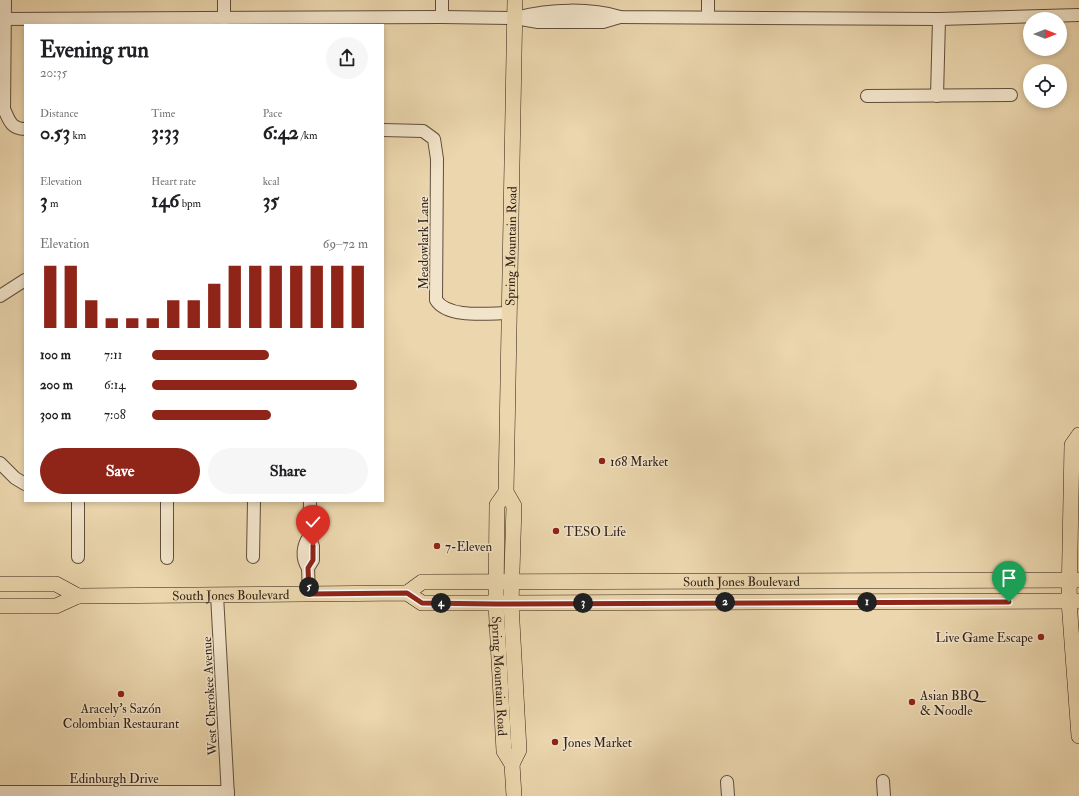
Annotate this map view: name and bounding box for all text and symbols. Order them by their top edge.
north arrow [1023,12,1067,56]
map controls [1023,12,1067,108]
text: Evening run [40,36,149,64]
button: share [326,37,368,79]
button: locate [1023,64,1067,108]
text: 20:35 [40,65,67,81]
text: Distance [40,107,78,120]
text: Time [151,107,175,120]
text: Pace [263,107,282,120]
text: 0.53 [40,120,70,145]
text: 3:33 [151,120,179,145]
text: 6:42 [263,120,299,145]
text: km [70,129,86,142]
text: /km [299,129,318,142]
text: Elevation [40,175,82,188]
text: Heart rate [151,175,196,188]
text: kcal [263,175,280,188]
street label: Spring Mountain Road [502,186,521,306]
text: 3 [40,188,48,213]
text: 146 [151,188,179,213]
text: 35 [263,188,279,213]
street label: Meadowlark Lane [416,196,432,290]
text: m [48,197,59,210]
text: bpm [179,197,201,210]
text: Elevation [40,236,90,252]
text: 69–72 m [323,236,368,252]
text: 100 m [40,347,71,363]
text: 7:11 [104,347,122,363]
text: 200 m [40,377,73,393]
text: 6:14 [104,377,125,393]
text: 300 m [40,407,71,423]
text: 7:08 [104,407,126,423]
button: Save [40,448,200,494]
button: Share [208,448,368,494]
place label: 168 Market [610,454,668,470]
marker: 168 Market [597,456,607,466]
pin [296,505,330,546]
icon: check [302,511,324,533]
place label: TESO Life [564,524,627,540]
marker: TESO Life [551,526,561,536]
place label: 7-Eleven [445,539,492,555]
marker: 7-Eleven [432,541,442,551]
pin [992,561,1026,602]
icon: arrive [998,567,1020,589]
street label: South Jones Boulevard [683,574,801,590]
pin: 5 [299,577,319,597]
text: 5 [307,580,311,593]
street label: South Jones Boulevard [172,587,290,604]
pin: 2 [715,592,735,612]
pin: 1 [857,592,877,612]
pin: 4 [431,593,451,613]
pin: 3 [573,593,593,613]
text: 2 [722,595,728,608]
text: 1 [865,595,869,608]
text: 4 [438,596,444,609]
text: 3 [581,596,585,609]
street label: Spring Mountain Road [487,616,510,737]
place label: Live Game Escape [936,630,1034,647]
marker: Live Game Escape [1036,632,1046,642]
street label: West Cherokee Avenue [199,636,221,757]
place label: Asian BBQ & Noodle [919,688,987,719]
marker: Aracely's Sazón Colombian Restaurant [116,689,126,699]
marker: Asian BBQ & Noodle [907,697,917,707]
place label: Aracely's Sazón Colombian Restaurant [63,701,179,732]
place label: Jones Market [562,735,632,751]
marker: Jones Market [550,737,560,747]
street label: Edinburgh Drive [69,771,159,787]

